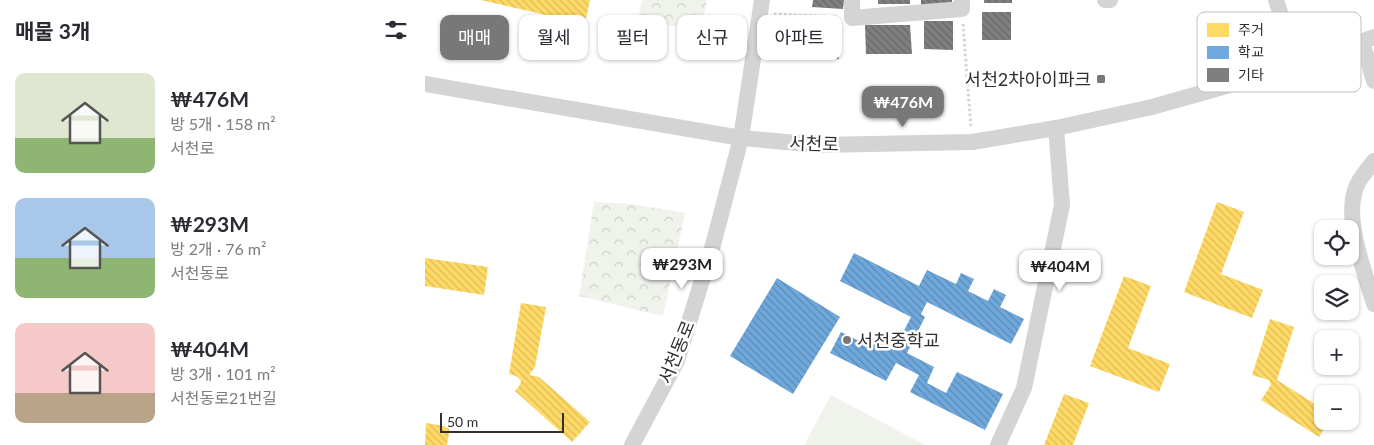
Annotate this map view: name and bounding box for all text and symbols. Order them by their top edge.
legend [1197,12,1361,92]
chip: 매매 [440,15,509,60]
chip: 월세 [519,15,588,60]
chip: 필터 [598,15,667,60]
chip: 신규 [677,15,747,60]
chip: 아파트 [757,15,842,60]
icon: filters [382,16,410,44]
text: 매물 3개 [15,18,90,43]
text: 주거 [1238,21,1264,38]
text: 학교 [1238,43,1264,60]
text: 기타 [1238,66,1264,83]
place label: 서천2차아이파크 [965,68,1091,90]
marker: 서천2차아이파크 [1095,73,1107,85]
text: ₩476M [170,86,249,111]
pin: ₩476M [868,86,938,128]
text: ₩476M [873,92,933,111]
icon: home [55,93,115,153]
text: 방 5개 · 158 m² [170,114,276,133]
street label: 서천로 [789,131,839,155]
text: 서천로 [170,138,214,157]
text: ₩293M [170,211,249,236]
icon: home [55,218,115,278]
map controls [1314,220,1359,430]
button: locate [1314,220,1359,265]
text: 방 2개 · 76 m² [170,239,266,258]
pin: ₩293M [647,248,717,290]
pin: ₩404M [1025,250,1095,292]
text: ₩293M [652,254,712,273]
text: ₩404M [1030,256,1090,275]
text: 서천동로 [170,263,229,282]
button: layers [1314,275,1359,320]
street label: 서천동로 [653,317,699,387]
place label: 서천중학교 [857,329,940,351]
button: + [1314,330,1359,375]
marker: 서천중학교 [841,334,853,346]
text: ₩404M [170,336,249,361]
icon: home [55,343,115,403]
text: 방 3개 · 101 m² [170,364,276,383]
button: − [1314,385,1359,430]
text: 서천동로21번길 [170,388,277,407]
scale bar [440,410,564,433]
text: 50 m [447,413,478,430]

